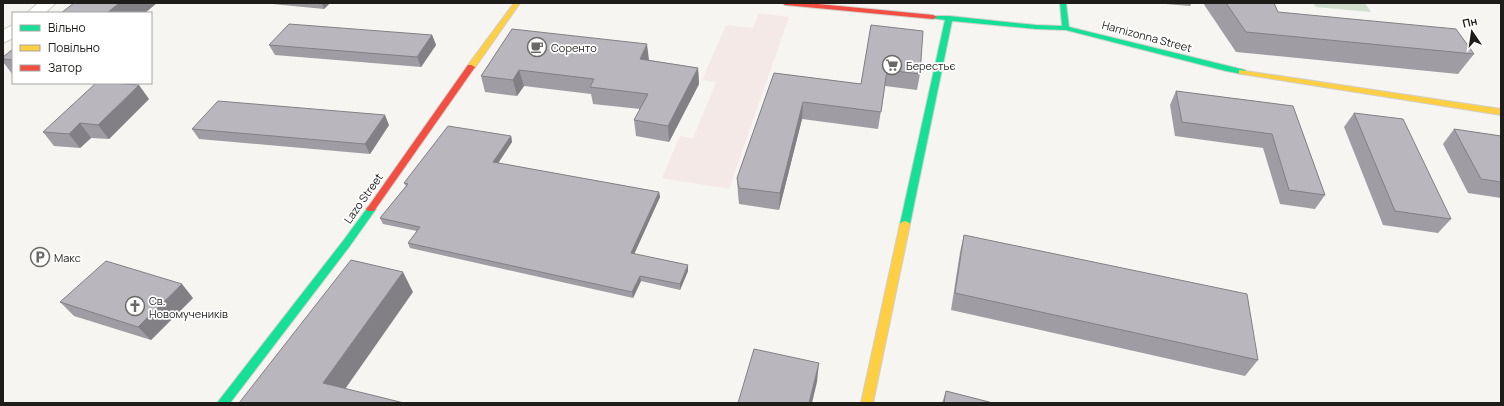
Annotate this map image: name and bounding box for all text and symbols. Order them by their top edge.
legend [12,12,152,84]
north arrow [1452,12,1492,52]
text: Пн [1461,13,1479,31]
street label: Harnizonna Street [1100,17,1194,55]
text: Вільно [48,19,86,36]
cafe icon: Соренто [526,36,548,58]
text: Повільно [48,39,100,56]
place label: Соренто [551,40,597,55]
supermarket icon: Берестьє [881,54,903,76]
place label: Берестьє [906,58,956,73]
text: Затор [48,59,82,76]
street label: Lazo Street [340,170,386,226]
parking icon: Макс [29,246,51,268]
place label: Макс [54,250,81,265]
place label: Св. Новомучеників [149,293,228,321]
church icon: Св. Новомучеників [124,295,146,317]

